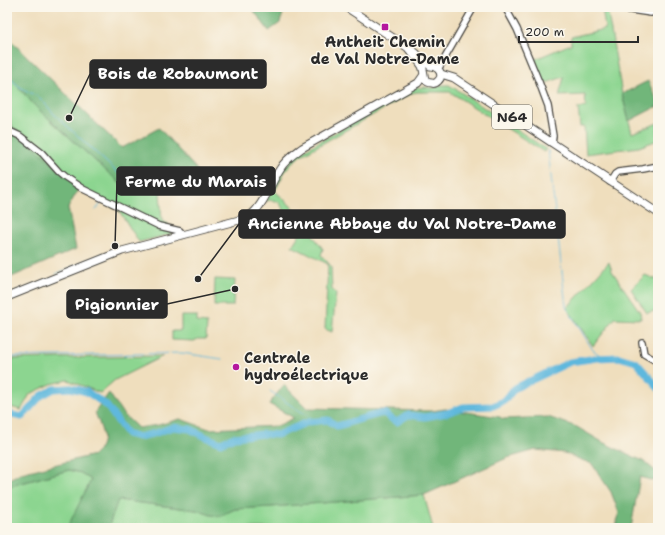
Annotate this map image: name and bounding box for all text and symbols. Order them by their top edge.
scale bar [519,18,638,44]
marker: Antheit Chemin de Val Notre-Dame [380,22,390,32]
text: 200 m [525,24,564,40]
place label: Antheit Chemin de Val Notre-Dame [310,32,460,69]
callout: Bois de Robaumont [90,60,266,88]
text: Bois de Robaumont [98,63,258,84]
road number: N64 [492,105,532,129]
callout: Ferme du Marais [117,167,275,195]
text: Ferme du Marais [125,171,267,192]
callout: Ancienne Abbaye du Val Notre-Dame [239,210,565,238]
text: Ancienne Abbaye du Val Notre-Dame [247,213,557,234]
callout: Pigionnier [67,290,167,318]
text: Pigionnier [75,294,160,315]
place label: Centrale hydroélectrique [244,348,369,385]
marker: Centrale hydroélectrique [231,362,241,372]

